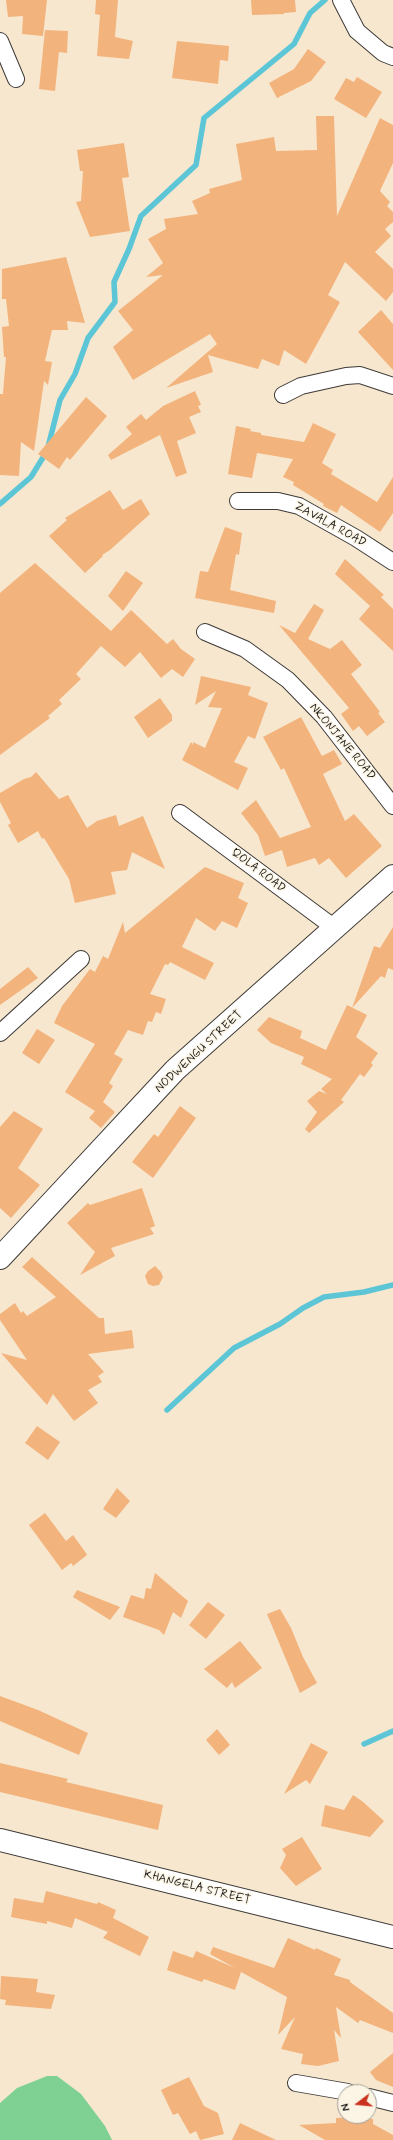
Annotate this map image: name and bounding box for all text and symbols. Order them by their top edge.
street label: ZAVALA ROAD [291,499,369,551]
street label: NKONJANE ROAD [306,701,378,783]
street label: QOLA ROAD [228,846,288,896]
street label: NODWENGU STREET [152,1008,246,1096]
street label: KHANGELA STREET [142,1868,252,1908]
north arrow [337,2084,377,2124]
text: N [339,2102,354,2112]

